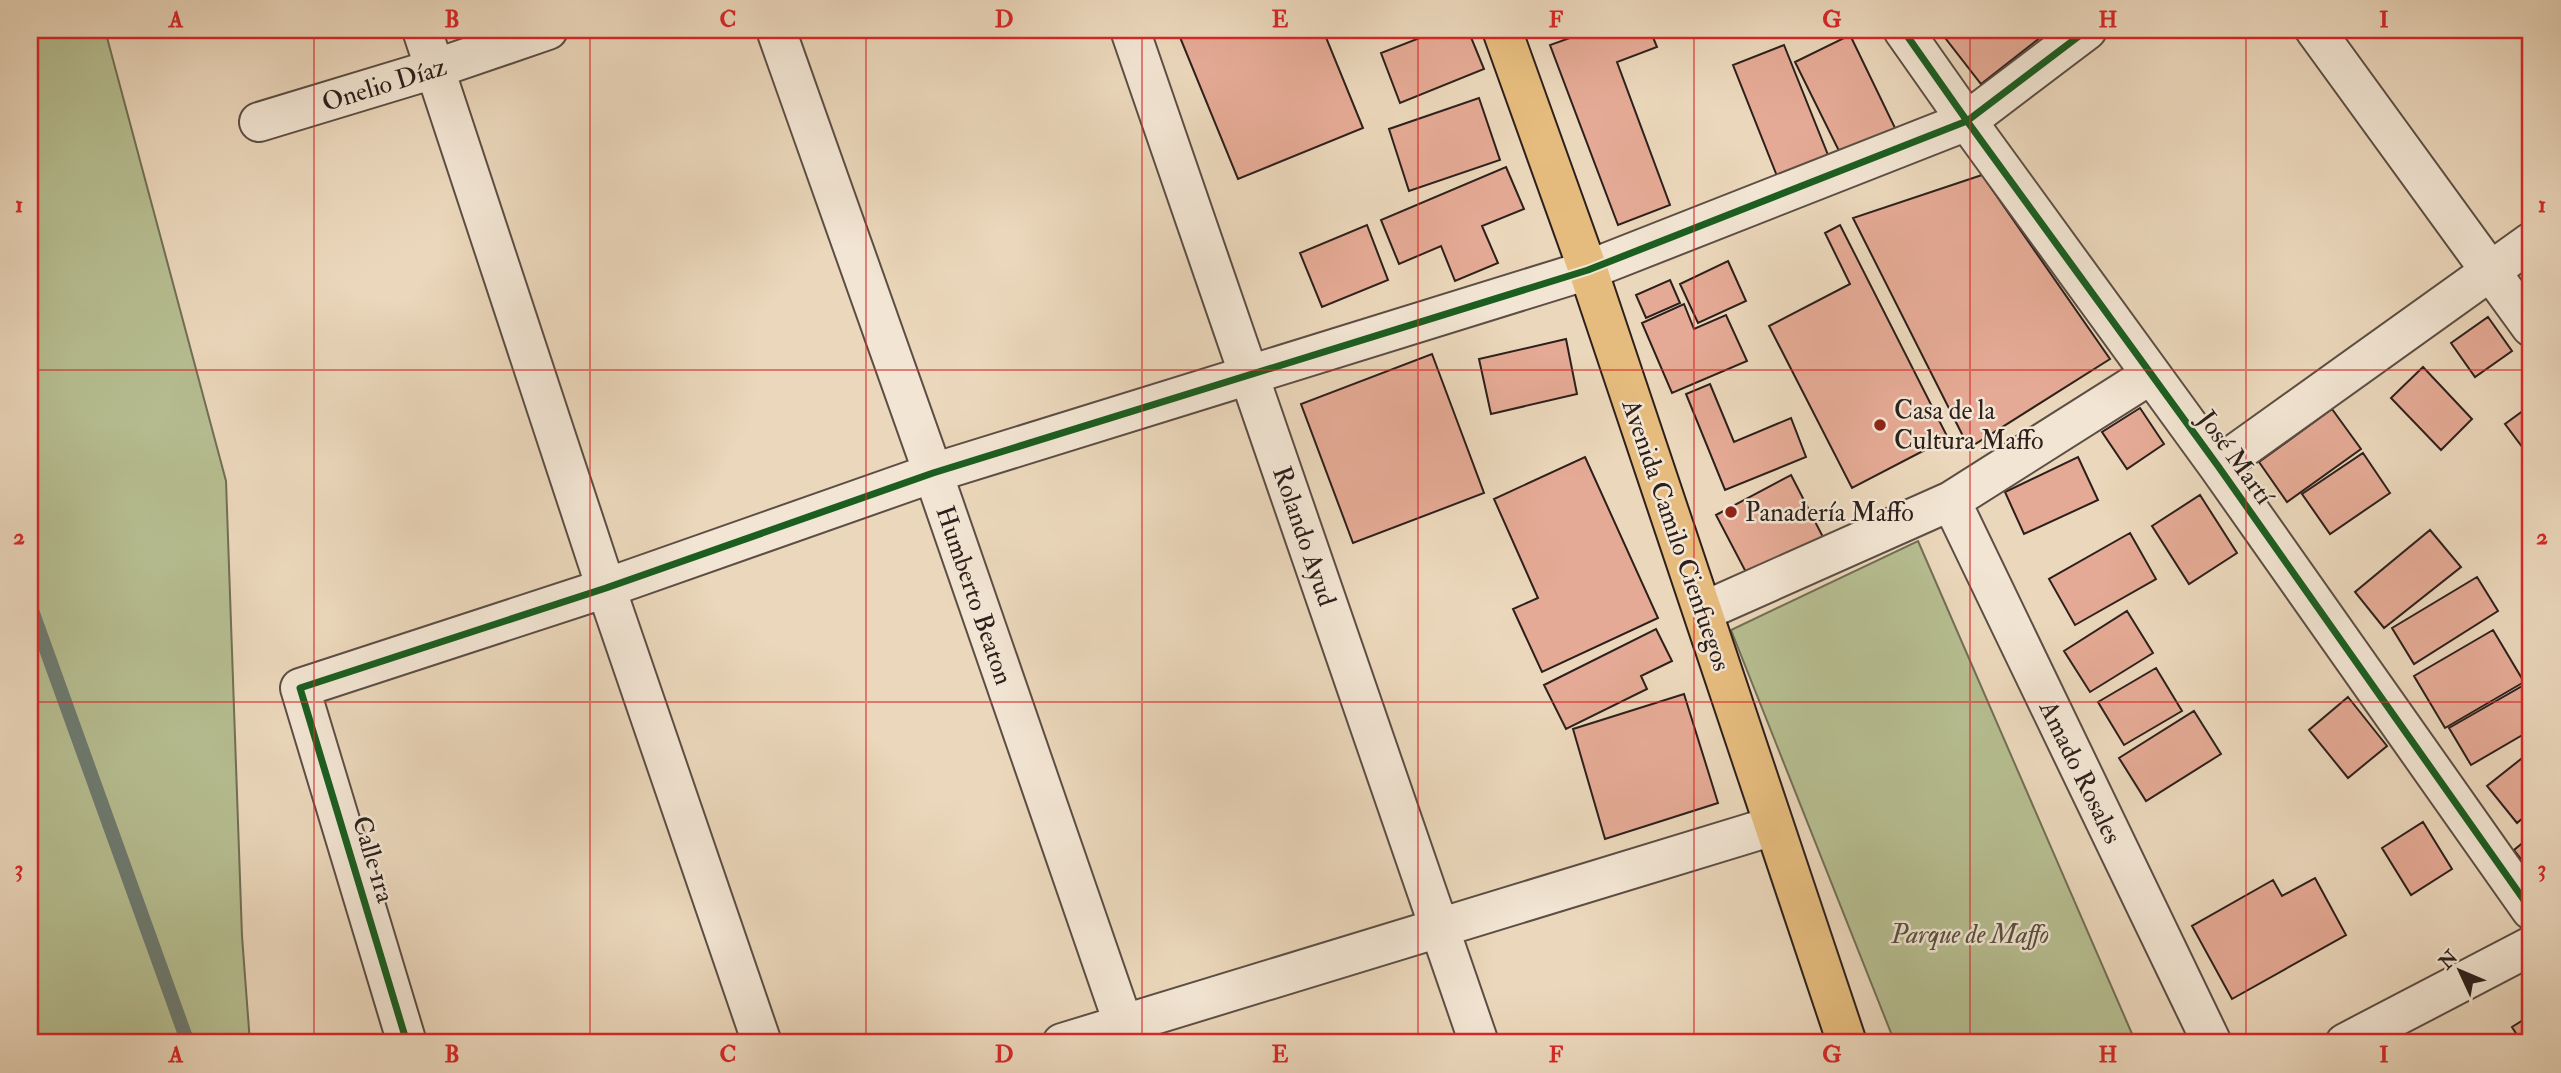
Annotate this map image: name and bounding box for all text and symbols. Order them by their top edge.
text: A [168,5,184,34]
text: B [444,5,460,34]
text: C [720,5,736,34]
text: D [995,5,1013,34]
text: E [1272,5,1289,34]
text: F [1549,5,1564,34]
text: G [1822,5,1842,34]
text: H [2099,5,2118,34]
text: I [2379,5,2389,34]
street label: Onelio Díaz [318,51,451,119]
text: 1 [15,190,23,219]
text: 1 [2538,190,2546,219]
street label: Avenida Camilo Cienfuegos [1614,394,1738,675]
place label: Casa de la Cultura Maffo [1894,395,2044,457]
street label: José Martí [2190,403,2281,513]
marker: Casa de la Cultura Maffo [1872,417,1888,433]
street label: Rolando Ayud [1265,462,1343,611]
place label: Panadería Maffo [1745,497,1914,529]
street label: Humberto Beaton [928,502,1020,689]
marker: Panadería Maffo [1723,504,1739,520]
text: 2 [13,522,25,551]
text: 2 [2536,522,2548,551]
street label: Amado Rosales [2031,695,2128,849]
street label: Calle 1ra [345,812,401,907]
text: 3 [15,854,23,883]
text: 3 [2538,854,2546,883]
park label: Parque de Maffo [1890,919,2049,951]
north arrow [2424,936,2494,1006]
text: N [2433,945,2464,975]
text: A [168,1040,184,1069]
text: B [444,1040,460,1069]
text: C [720,1040,736,1069]
text: D [995,1040,1013,1069]
text: E [1272,1040,1289,1069]
text: F [1549,1040,1564,1069]
text: G [1822,1040,1842,1069]
text: H [2099,1040,2118,1069]
text: I [2379,1040,2389,1069]

